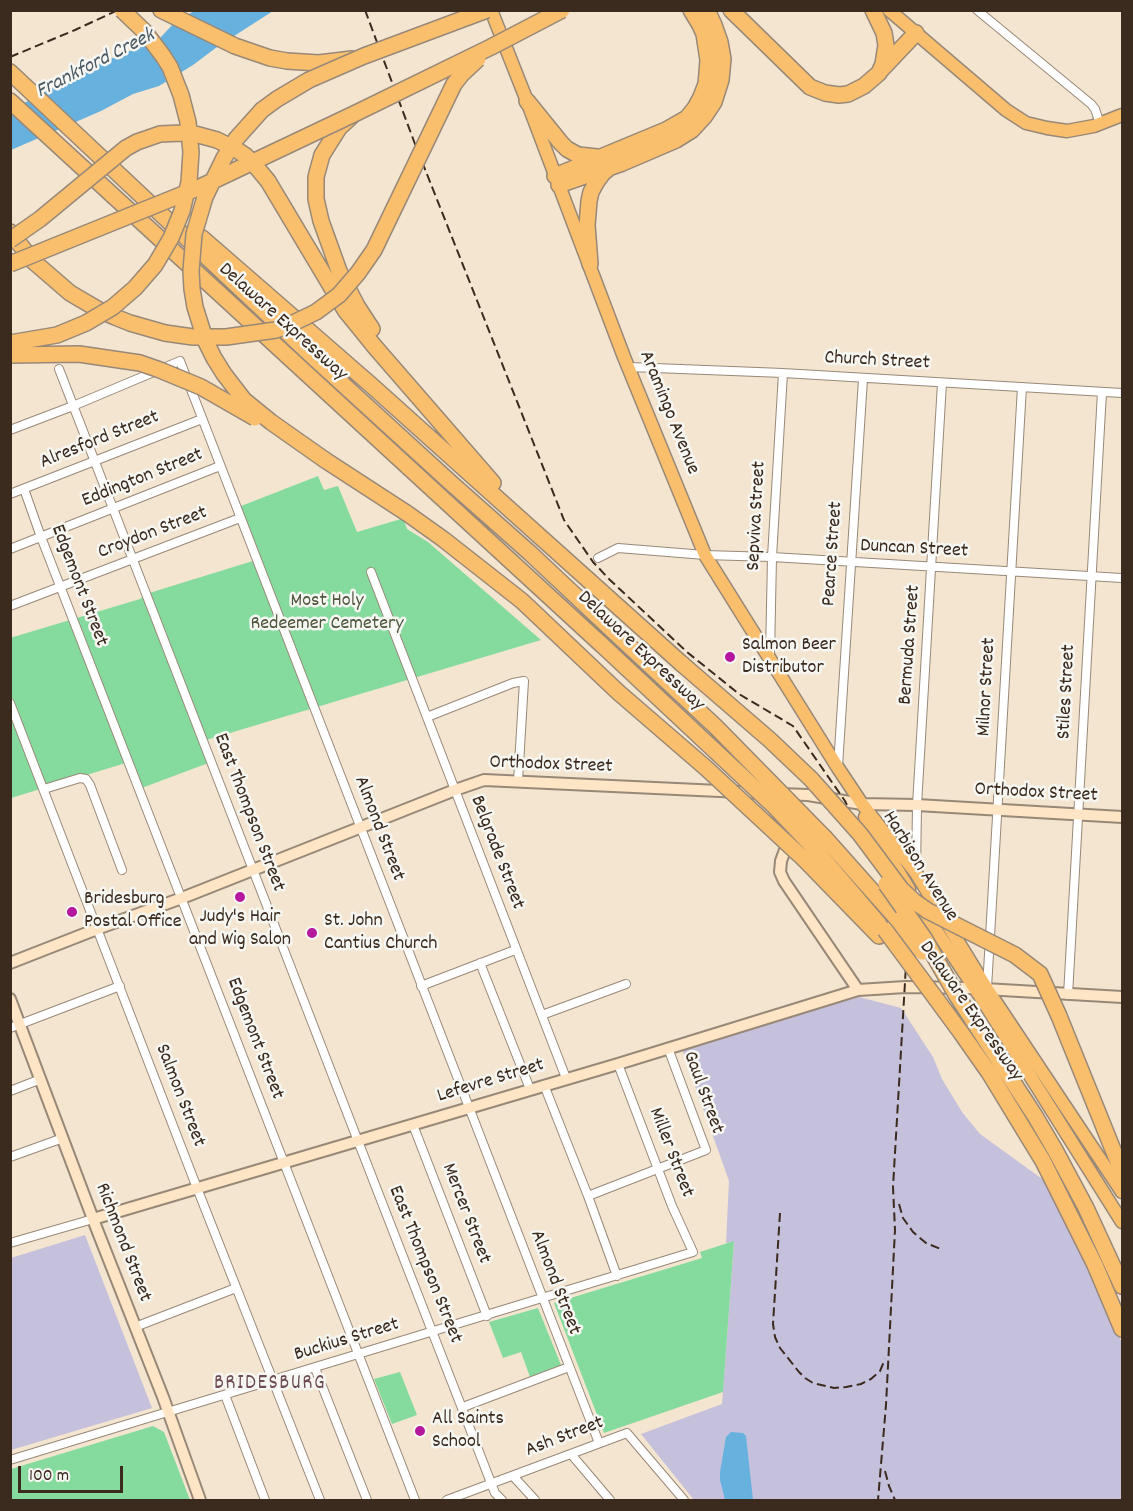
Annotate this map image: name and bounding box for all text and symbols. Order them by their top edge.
water label: Frankford Creek [32,24,160,106]
street label: Delaware Expressway [212,259,352,387]
street label: Church Street [824,347,930,377]
street label: Aramingo Avenue [632,348,704,478]
street label: Alresford Street [37,406,163,476]
street label: Eddington Street [79,444,207,514]
street label: Sepviva Street [743,461,773,571]
street label: Pearce Street [818,501,850,607]
street label: Croydon Street [95,502,211,566]
street label: Edgemont Street [44,522,112,650]
street label: Duncan Street [859,535,969,565]
street label: Bermuda Street [895,584,927,706]
street label: Delaware Expressway [571,587,709,717]
park label: Most Holy Redeemer Cemetery [251,590,403,637]
place label: Salmon Beer Distributor [742,634,836,681]
street label: Milnor Street [973,637,1003,737]
street label: Stiles Street [1054,644,1082,740]
marker: Salmon Beer Distributor [723,650,737,664]
street label: East Thompson Street [207,730,289,896]
street label: Orthodox Street [489,752,613,780]
street label: Almond Street [347,773,409,885]
street label: Orthodox Street [974,779,1098,809]
street label: Belgrade Street [463,793,529,913]
street label: Harbison Avenue [876,808,962,926]
place label: Bridesburg Postal Office [84,888,181,935]
marker: Judy's Hair and Wig Salon [233,890,247,904]
marker: Bridesburg Postal Office [65,905,79,919]
place label: Judy's Hair and Wig Salon [189,906,291,953]
place label: St. John Cantius Church [324,910,437,957]
marker: St. John Cantius Church [305,926,319,940]
street label: Delaware Expressway [913,937,1027,1087]
street label: Edgemont Street [220,975,288,1103]
street label: Salmon Street [148,1041,210,1151]
street label: Gaul Street [676,1048,728,1138]
street label: Lefevre Street [435,1054,547,1110]
street label: Miller Street [642,1105,698,1201]
street label: Mercer Street [435,1161,495,1267]
street label: Richmond Street [88,1180,156,1306]
street label: East Thompson Street [381,1183,467,1347]
street label: Almond Street [523,1227,585,1339]
street label: Buckius Street [292,1314,402,1368]
district label: BRIDESBURG [214,1372,326,1398]
place label: All Saints School [432,1408,504,1455]
street label: Ash Street [523,1412,607,1464]
marker: All Saints School [413,1424,427,1438]
scale bar [21,1454,126,1492]
text: 100 m [29,1464,69,1489]

